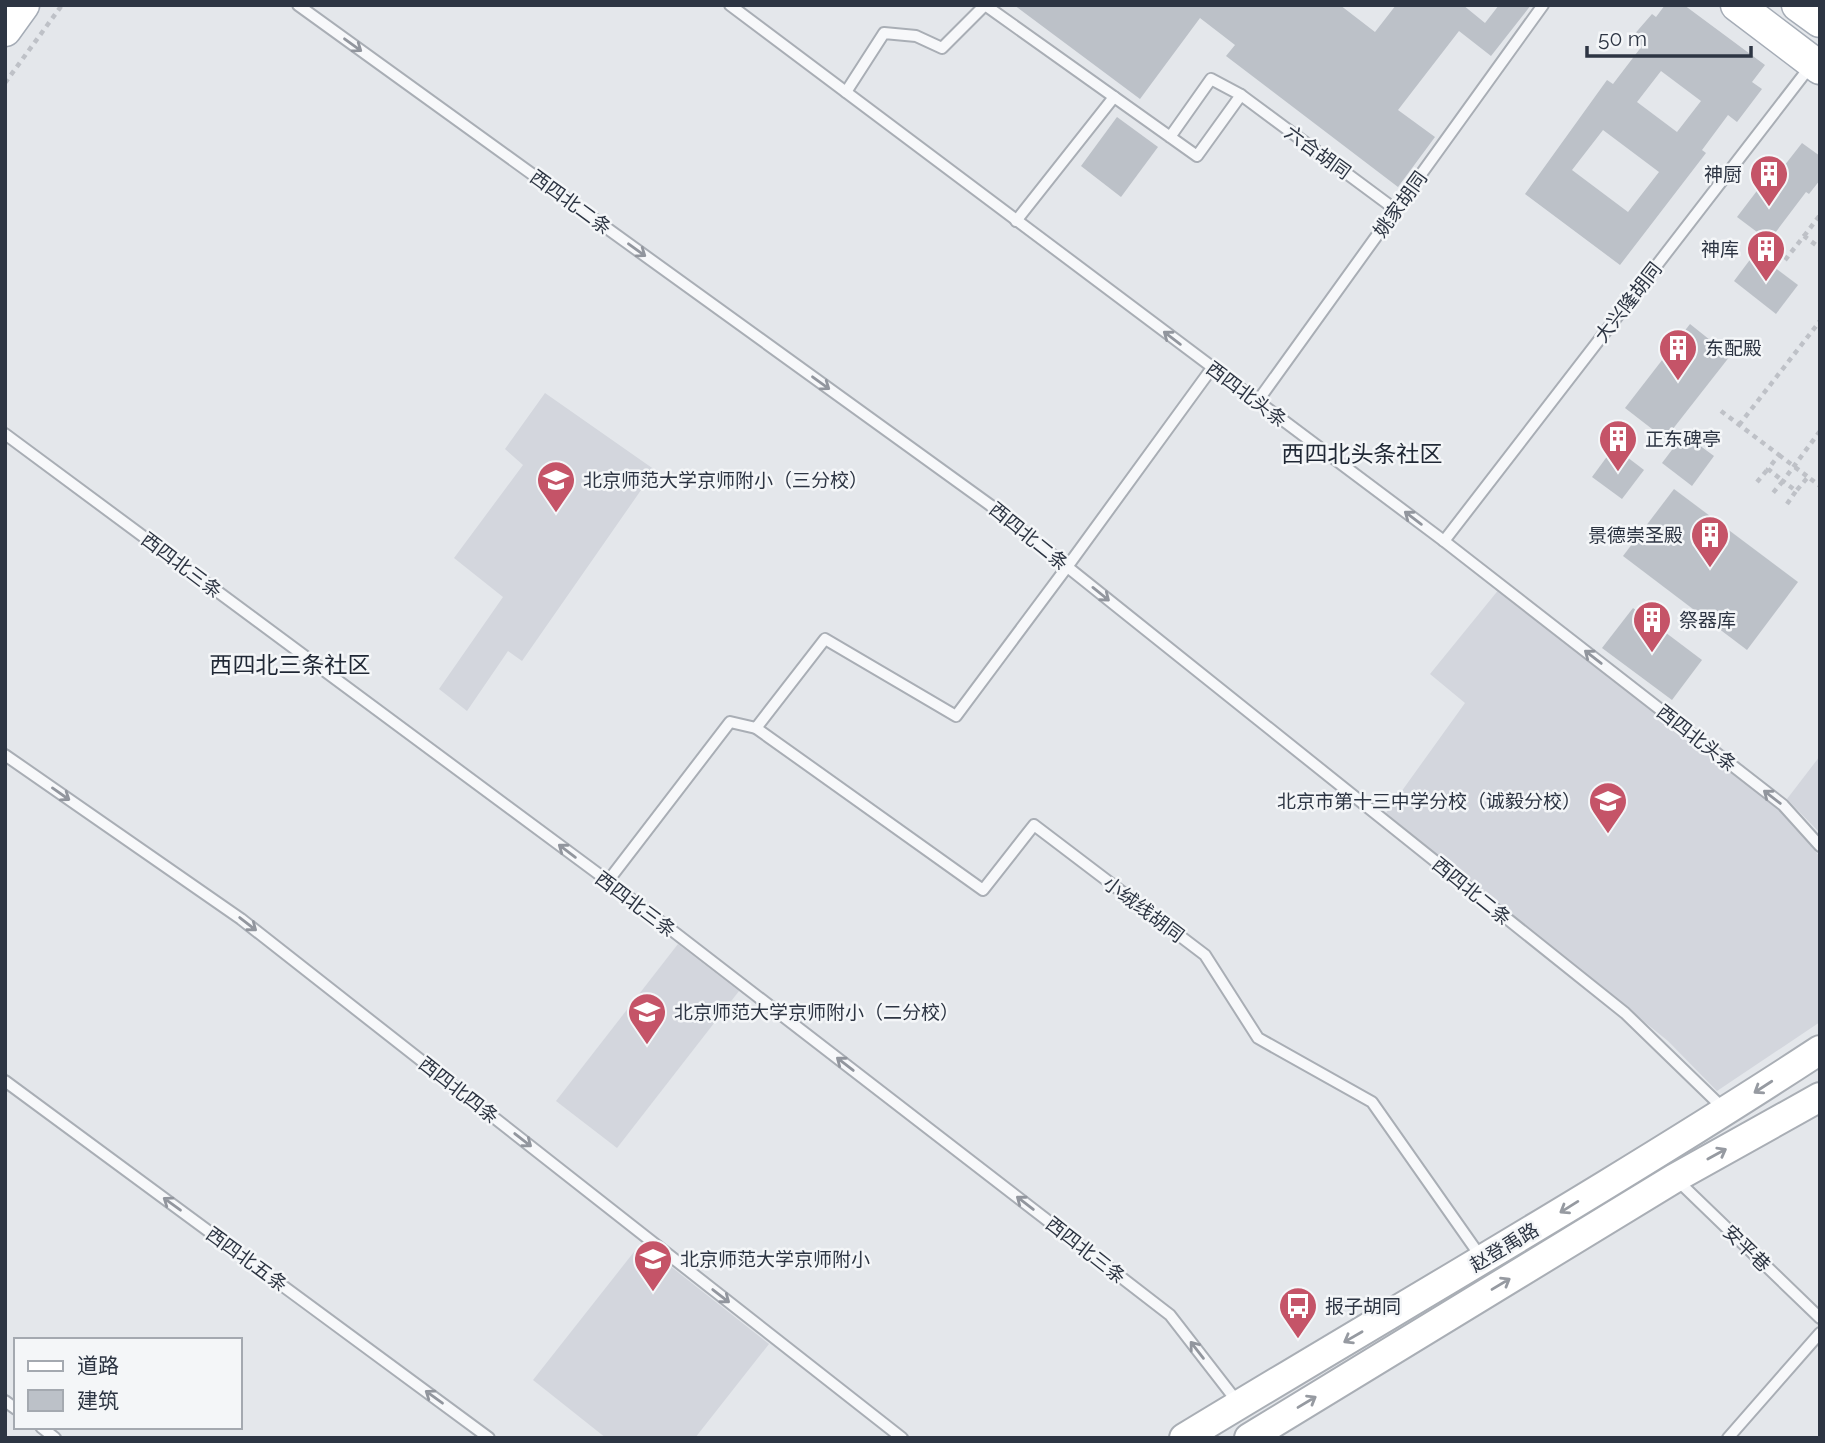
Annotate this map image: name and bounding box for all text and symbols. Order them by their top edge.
scale bar [1587,14,1752,58]
text: 50 m [1598,26,1647,51]
one-way arrow [343,38,362,52]
street label: 六合胡同 [1281,121,1355,183]
building icon: 神厨 [1748,153,1790,208]
place label: 神厨 [1704,163,1742,185]
street label: 西四北二条 [526,165,616,239]
street label: 姚家胡同 [1369,167,1431,241]
building icon: 神库 [1745,228,1787,283]
place label: 神库 [1701,238,1739,260]
one-way arrow [627,243,646,257]
street label: 大兴隆胡同 [1590,258,1666,346]
building icon: 东配殿 [1657,327,1699,382]
one-way arrow [1163,330,1182,345]
place label: 东配殿 [1705,337,1762,359]
street label: 西四北头条 [1202,357,1292,431]
one-way arrow [811,376,830,390]
building icon: 正东碑亭 [1597,418,1639,473]
place label: 正东碑亭 [1645,428,1721,450]
district label: 西四北头条社区 [1282,440,1443,467]
school or university icon: 北京师范大学京师附小（三分校） [535,459,577,514]
place label: 北京师范大学京师附小（三分校） [583,469,868,491]
street label: 西四北二条 [985,498,1073,574]
one-way arrow [1404,511,1423,525]
building icon: 景德崇圣殿 [1689,514,1731,569]
place label: 景德崇圣殿 [1588,524,1683,546]
street label: 西四北三条 [137,528,227,602]
one-way arrow [1091,586,1109,601]
building icon: 祭器库 [1631,599,1673,654]
place label: 祭器库 [1679,609,1736,631]
one-way arrow [1584,650,1602,665]
district label: 西四北三条社区 [210,651,371,678]
street label: 西四北头条 [1653,700,1741,776]
school or university icon: 北京市第十三中学分校（诚毅分校） [1587,780,1629,835]
one-way arrow [51,787,70,801]
one-way arrow [1764,789,1782,804]
place label: 北京市第十三中学分校（诚毅分校） [1277,790,1581,812]
one-way arrow [559,844,577,859]
street label: 西四北二条 [1428,853,1516,929]
street label: 西四北三条 [591,867,681,941]
street label: 小绒线胡同 [1099,872,1189,946]
one-way arrow [238,917,256,932]
school or university icon: 北京师范大学京师附小（二分校） [626,991,668,1046]
place label: 北京师范大学京师附小（二分校） [674,1001,959,1023]
street label: 西四北四条 [415,1052,503,1128]
one-way arrow [836,1057,855,1072]
one-way arrow [1753,1080,1773,1094]
one-way arrow [514,1133,532,1148]
one-way arrow [1707,1147,1727,1161]
one-way arrow [1017,1196,1035,1211]
one-way arrow [163,1197,182,1211]
one-way arrow [1560,1201,1580,1215]
street label: 西四北三条 [1042,1212,1130,1288]
street label: 赵登禹路 [1466,1218,1542,1276]
street label: 安平巷 [1719,1220,1775,1276]
street label: 西四北五条 [202,1222,292,1296]
school or university icon: 北京师范大学京师附小 [632,1238,674,1293]
place label: 北京师范大学京师附小 [680,1248,870,1270]
one-way arrow [1491,1277,1511,1291]
bus stop icon: 报子胡同 [1277,1285,1319,1340]
one-way arrow [712,1288,730,1303]
place label: 报子胡同 [1325,1295,1401,1317]
one-way arrow [1344,1330,1364,1344]
legend [14,1338,242,1429]
one-way arrow [1190,1342,1205,1360]
text: 道路 [77,1353,119,1378]
text: 建筑 [77,1388,119,1413]
one-way arrow [425,1390,444,1404]
one-way arrow [1296,1395,1316,1409]

